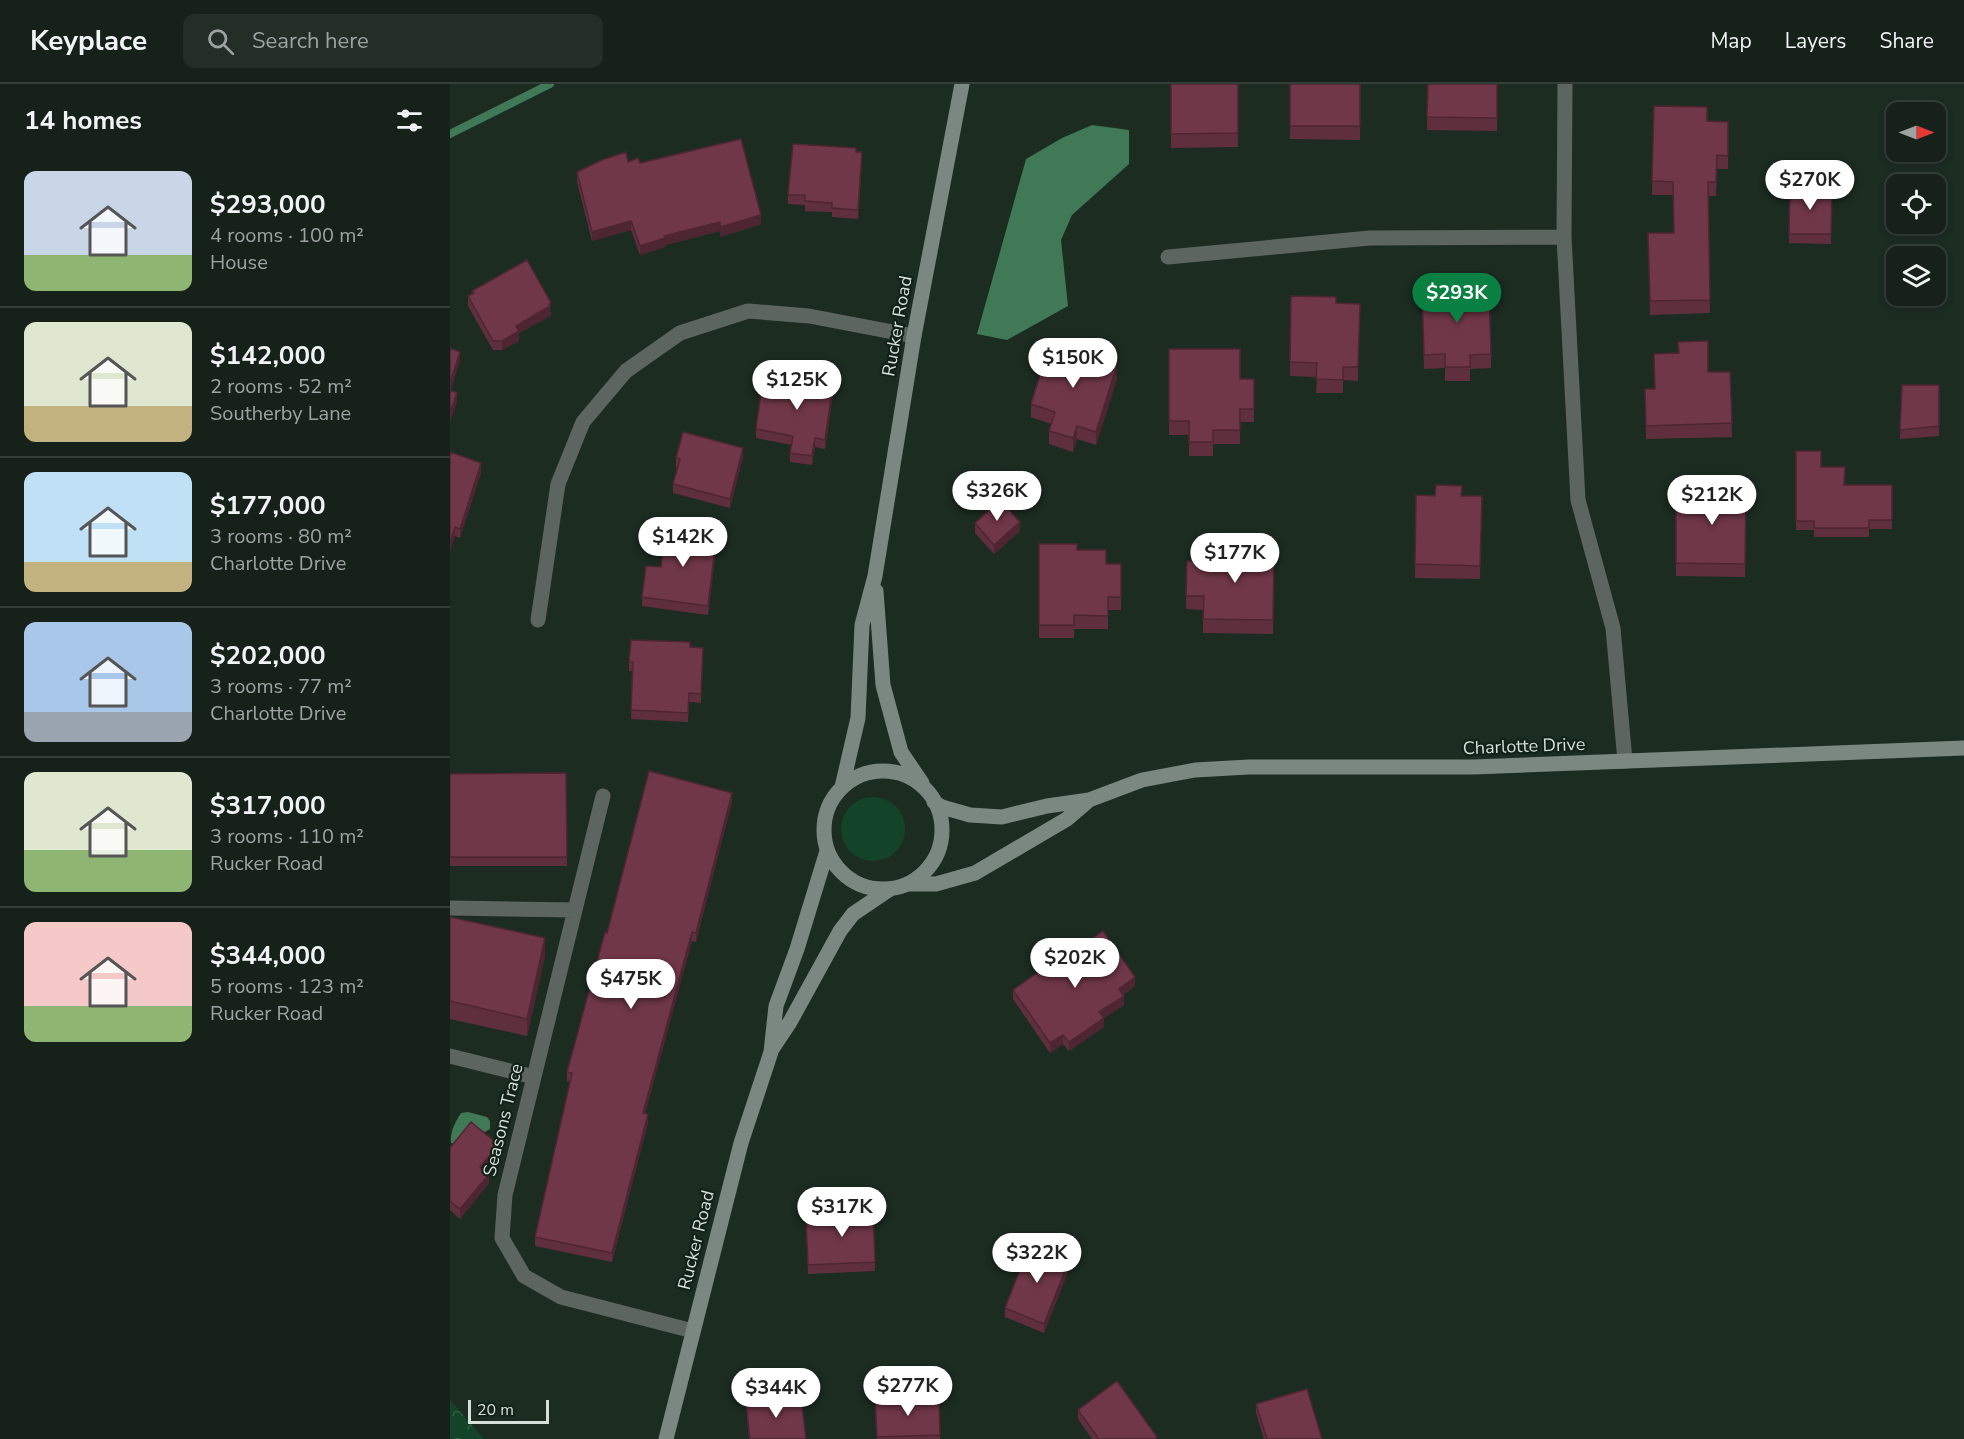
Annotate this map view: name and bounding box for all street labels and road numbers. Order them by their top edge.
street label: Rucker Road [876,274,918,378]
street label: Charlotte Drive [1462,732,1586,760]
street label: Seasons Trace [477,1061,529,1179]
street label: Rucker Road [672,1188,720,1292]

